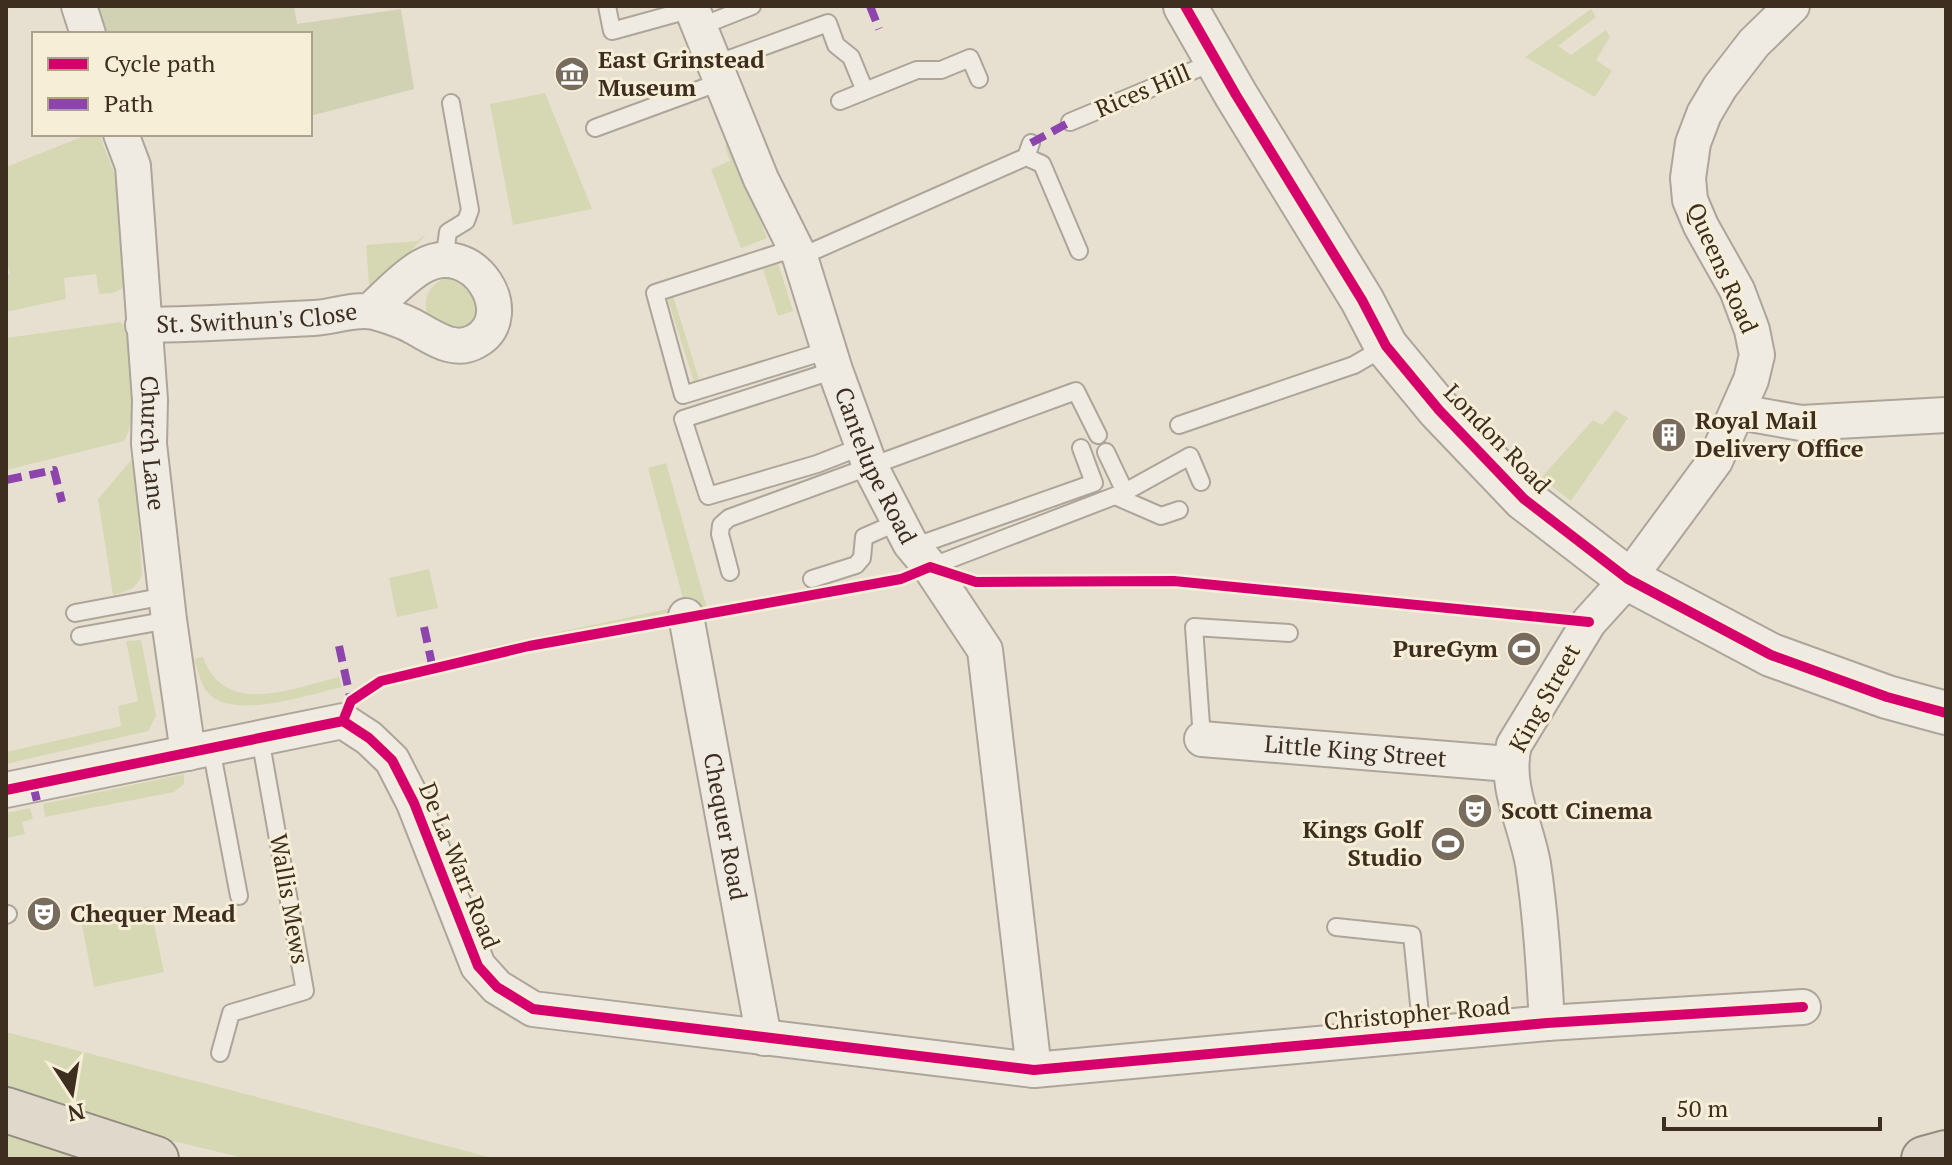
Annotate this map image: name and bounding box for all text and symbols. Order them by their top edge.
legend [32,32,312,136]
place label: East Grinstead Museum [598,43,765,103]
text: Cycle path [104,47,215,79]
museum icon: East Grinstead Museum [553,55,591,93]
street label: Rices Hill [1090,56,1195,124]
text: Path [104,87,153,119]
street label: Queens Road [1680,197,1766,338]
street label: St. Swithun's Close [156,294,359,340]
street label: Church Lane [133,374,173,512]
street label: London Road [1437,376,1558,500]
street label: Cantelupe Road [828,382,925,549]
place label: Royal Mail Delivery Office [1695,404,1864,464]
building icon: Royal Mail Delivery Office [1650,416,1688,454]
sports icon: PureGym [1505,630,1543,668]
place label: PureGym [1393,632,1498,664]
street label: King Street [1501,637,1587,758]
street label: Little King Street [1263,727,1448,774]
street label: Chequer Road [697,750,755,903]
street label: De La Warr Road [412,778,508,954]
theatre icon: Scott Cinema [1456,792,1494,830]
place label: Scott Cinema [1501,794,1653,826]
place label: Kings Golf Studio [1303,813,1424,873]
sports icon: Kings Golf Studio [1429,825,1467,863]
street label: Wallis Mews [263,831,317,966]
theatre icon: Chequer Mead [25,895,63,933]
place label: Chequer Mead [70,897,236,929]
street label: Christopher Road [1322,989,1511,1037]
north arrow [32,1053,112,1133]
scale bar [1664,1081,1880,1131]
text: 50 m [1676,1092,1728,1124]
text: N [65,1097,87,1129]

